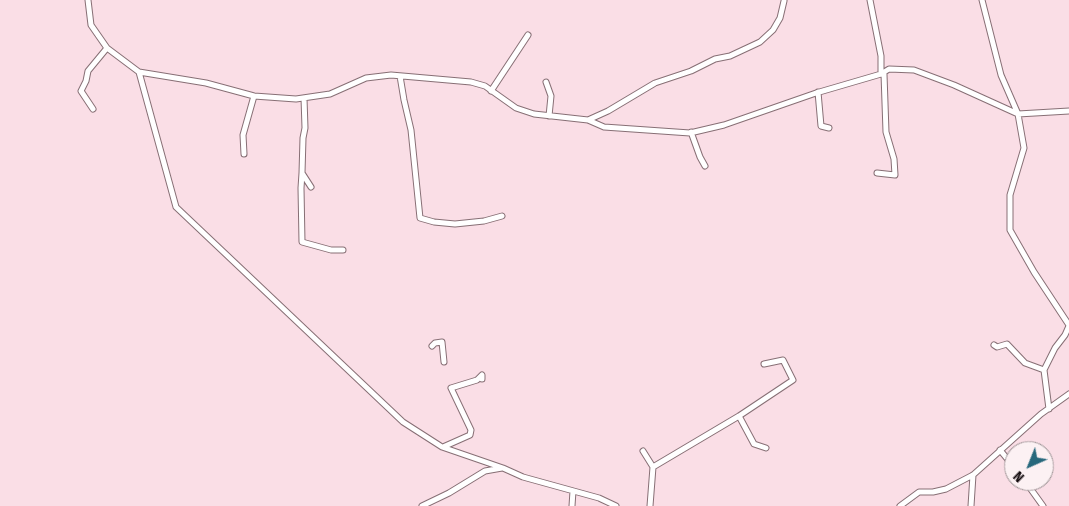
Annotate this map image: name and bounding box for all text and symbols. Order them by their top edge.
north arrow [1004,441,1054,491]
text: N [1010,467,1028,485]

